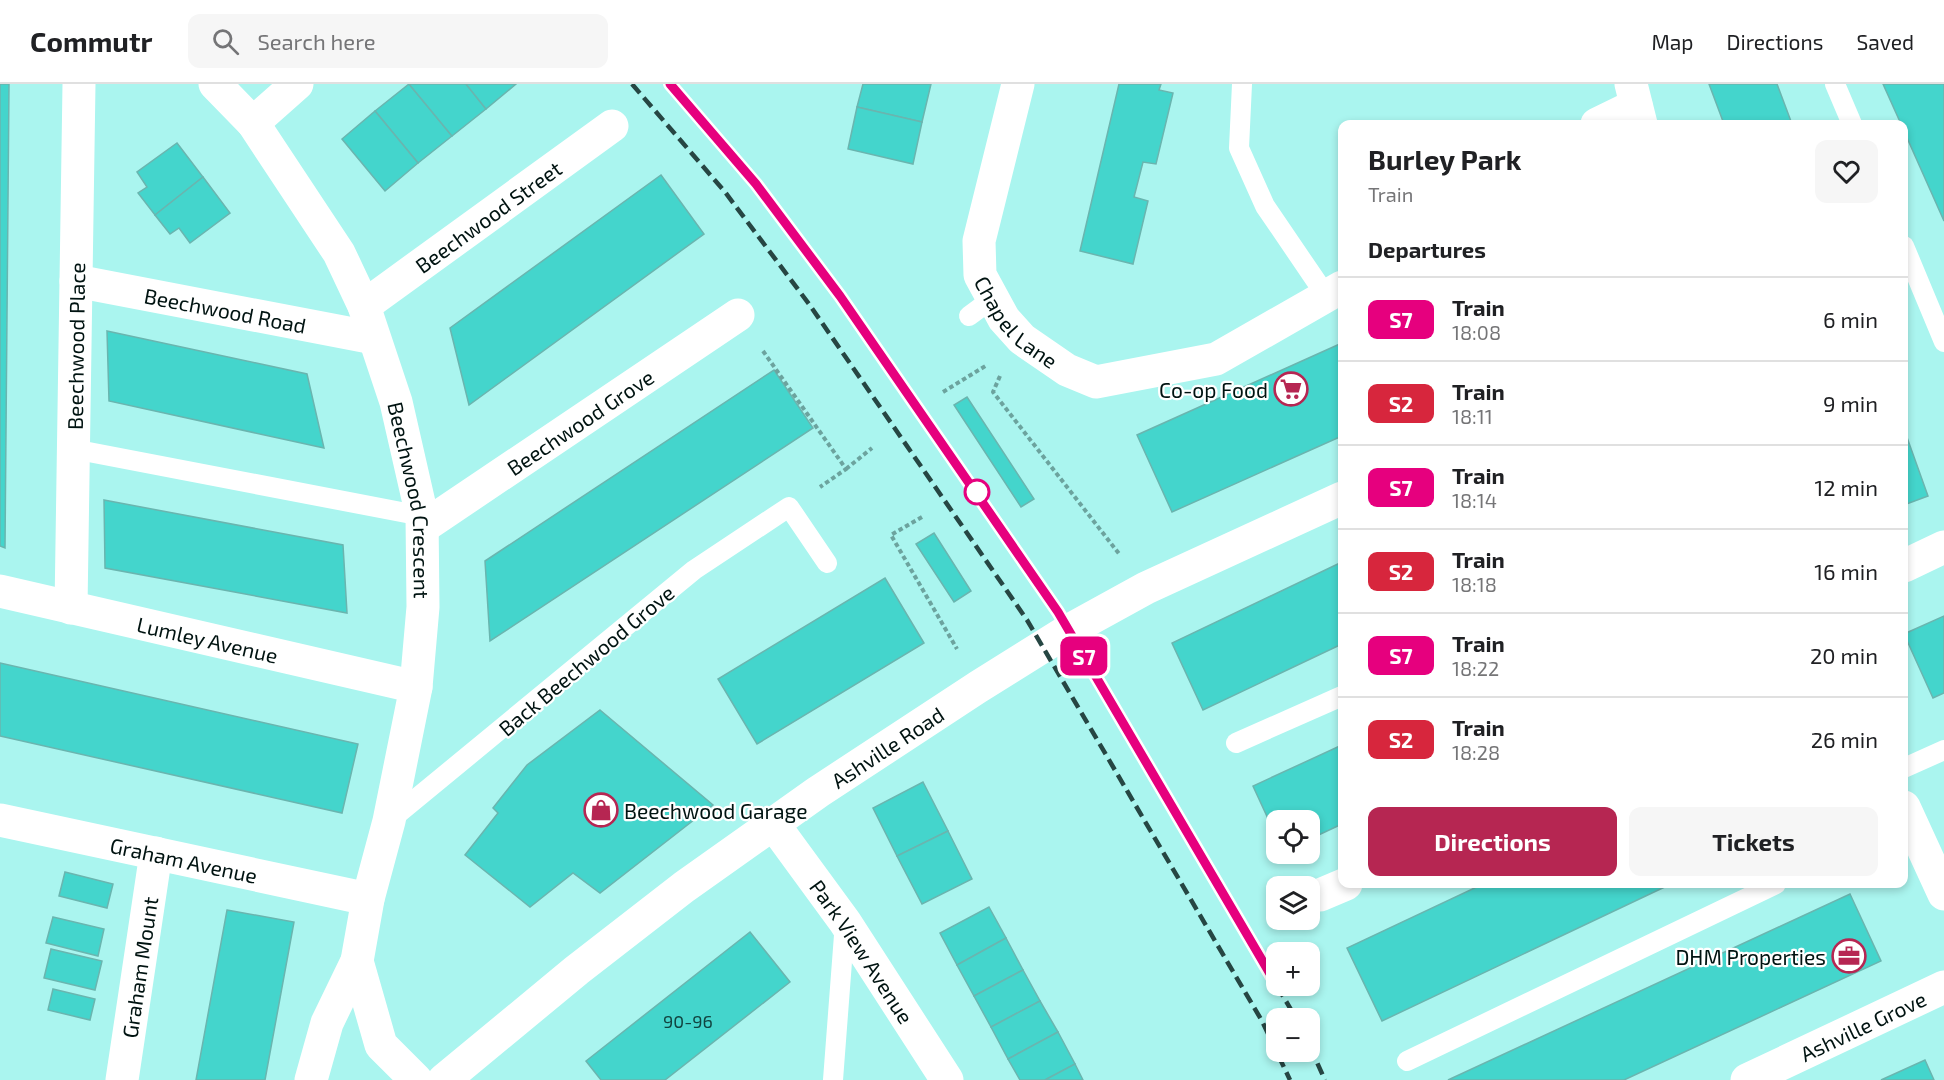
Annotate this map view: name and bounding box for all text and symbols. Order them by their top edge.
search box [188,14,608,68]
text: Commutr [30,24,152,58]
icon: search [209,25,242,58]
text: Search here [257,28,376,54]
text: Map [1651,29,1694,54]
text: Directions [1727,29,1823,54]
text: Saved [1856,29,1914,54]
button: heart [1815,140,1878,203]
text: Burley Park [1368,142,1521,176]
street label: Beechwood Street [410,155,566,277]
text: Train [1368,182,1413,206]
text: Departures [1368,236,1486,262]
street label: Beechwood Place [61,262,89,430]
street label: Chapel Lane [970,271,1063,372]
street label: Beechwood Road [142,282,308,337]
text: Train [1452,294,1505,320]
text: 6 min [1823,306,1878,332]
text: S7 [1389,307,1413,332]
text: 18:08 [1452,320,1501,344]
street label: Beechwood Grove [502,363,658,480]
supermarket icon: Co-op Food [1273,371,1309,407]
place label: Co-op Food [1159,377,1268,402]
text: Train [1452,378,1505,404]
text: 9 min [1823,390,1878,416]
text: S2 [1389,391,1413,416]
street label: Beechwood Crescent [384,399,435,599]
text: 18:11 [1452,404,1493,428]
text: Train [1452,462,1505,488]
text: 12 min [1814,474,1878,500]
text: S7 [1389,475,1413,500]
unlabelled marker [964,479,990,505]
text: 18:14 [1452,488,1497,512]
text: Train [1452,546,1505,572]
text: 16 min [1814,558,1878,584]
text: S2 [1389,559,1413,584]
text: 18:18 [1452,572,1497,596]
street label: Back Beechwood Grove [493,579,679,741]
street label: Lumley Avenue [135,611,280,667]
text: Train [1452,630,1505,656]
line badge: S7 [1057,636,1111,676]
text: 20 min [1810,642,1878,668]
text: S7 [1389,643,1413,668]
text: S7 [1072,644,1096,669]
text: 18:22 [1452,656,1499,680]
street label: Ashville Road [826,701,948,792]
text: Train [1452,714,1505,740]
text: 26 min [1811,726,1878,752]
text: S2 [1389,727,1413,752]
text: 18:28 [1452,740,1500,764]
shop icon: Beechwood Garage [583,792,619,828]
place label: Beechwood Garage [624,798,807,823]
button: Directions [1368,807,1617,876]
button: Tickets [1629,807,1878,876]
map controls [1266,810,1320,1062]
button: locate [1266,810,1320,864]
street label: Graham Avenue [108,832,260,887]
street label: Park View Avenue [805,874,919,1028]
button: layers [1266,876,1320,930]
street label: Graham Mount [116,895,162,1040]
office icon: DHM Properties [1831,938,1867,974]
button: + [1266,942,1320,996]
place label: DHM Properties [1675,944,1826,969]
street label: Ashville Grove [1796,985,1930,1066]
button: − [1266,1008,1320,1062]
house number: 90-96 [663,1010,713,1032]

